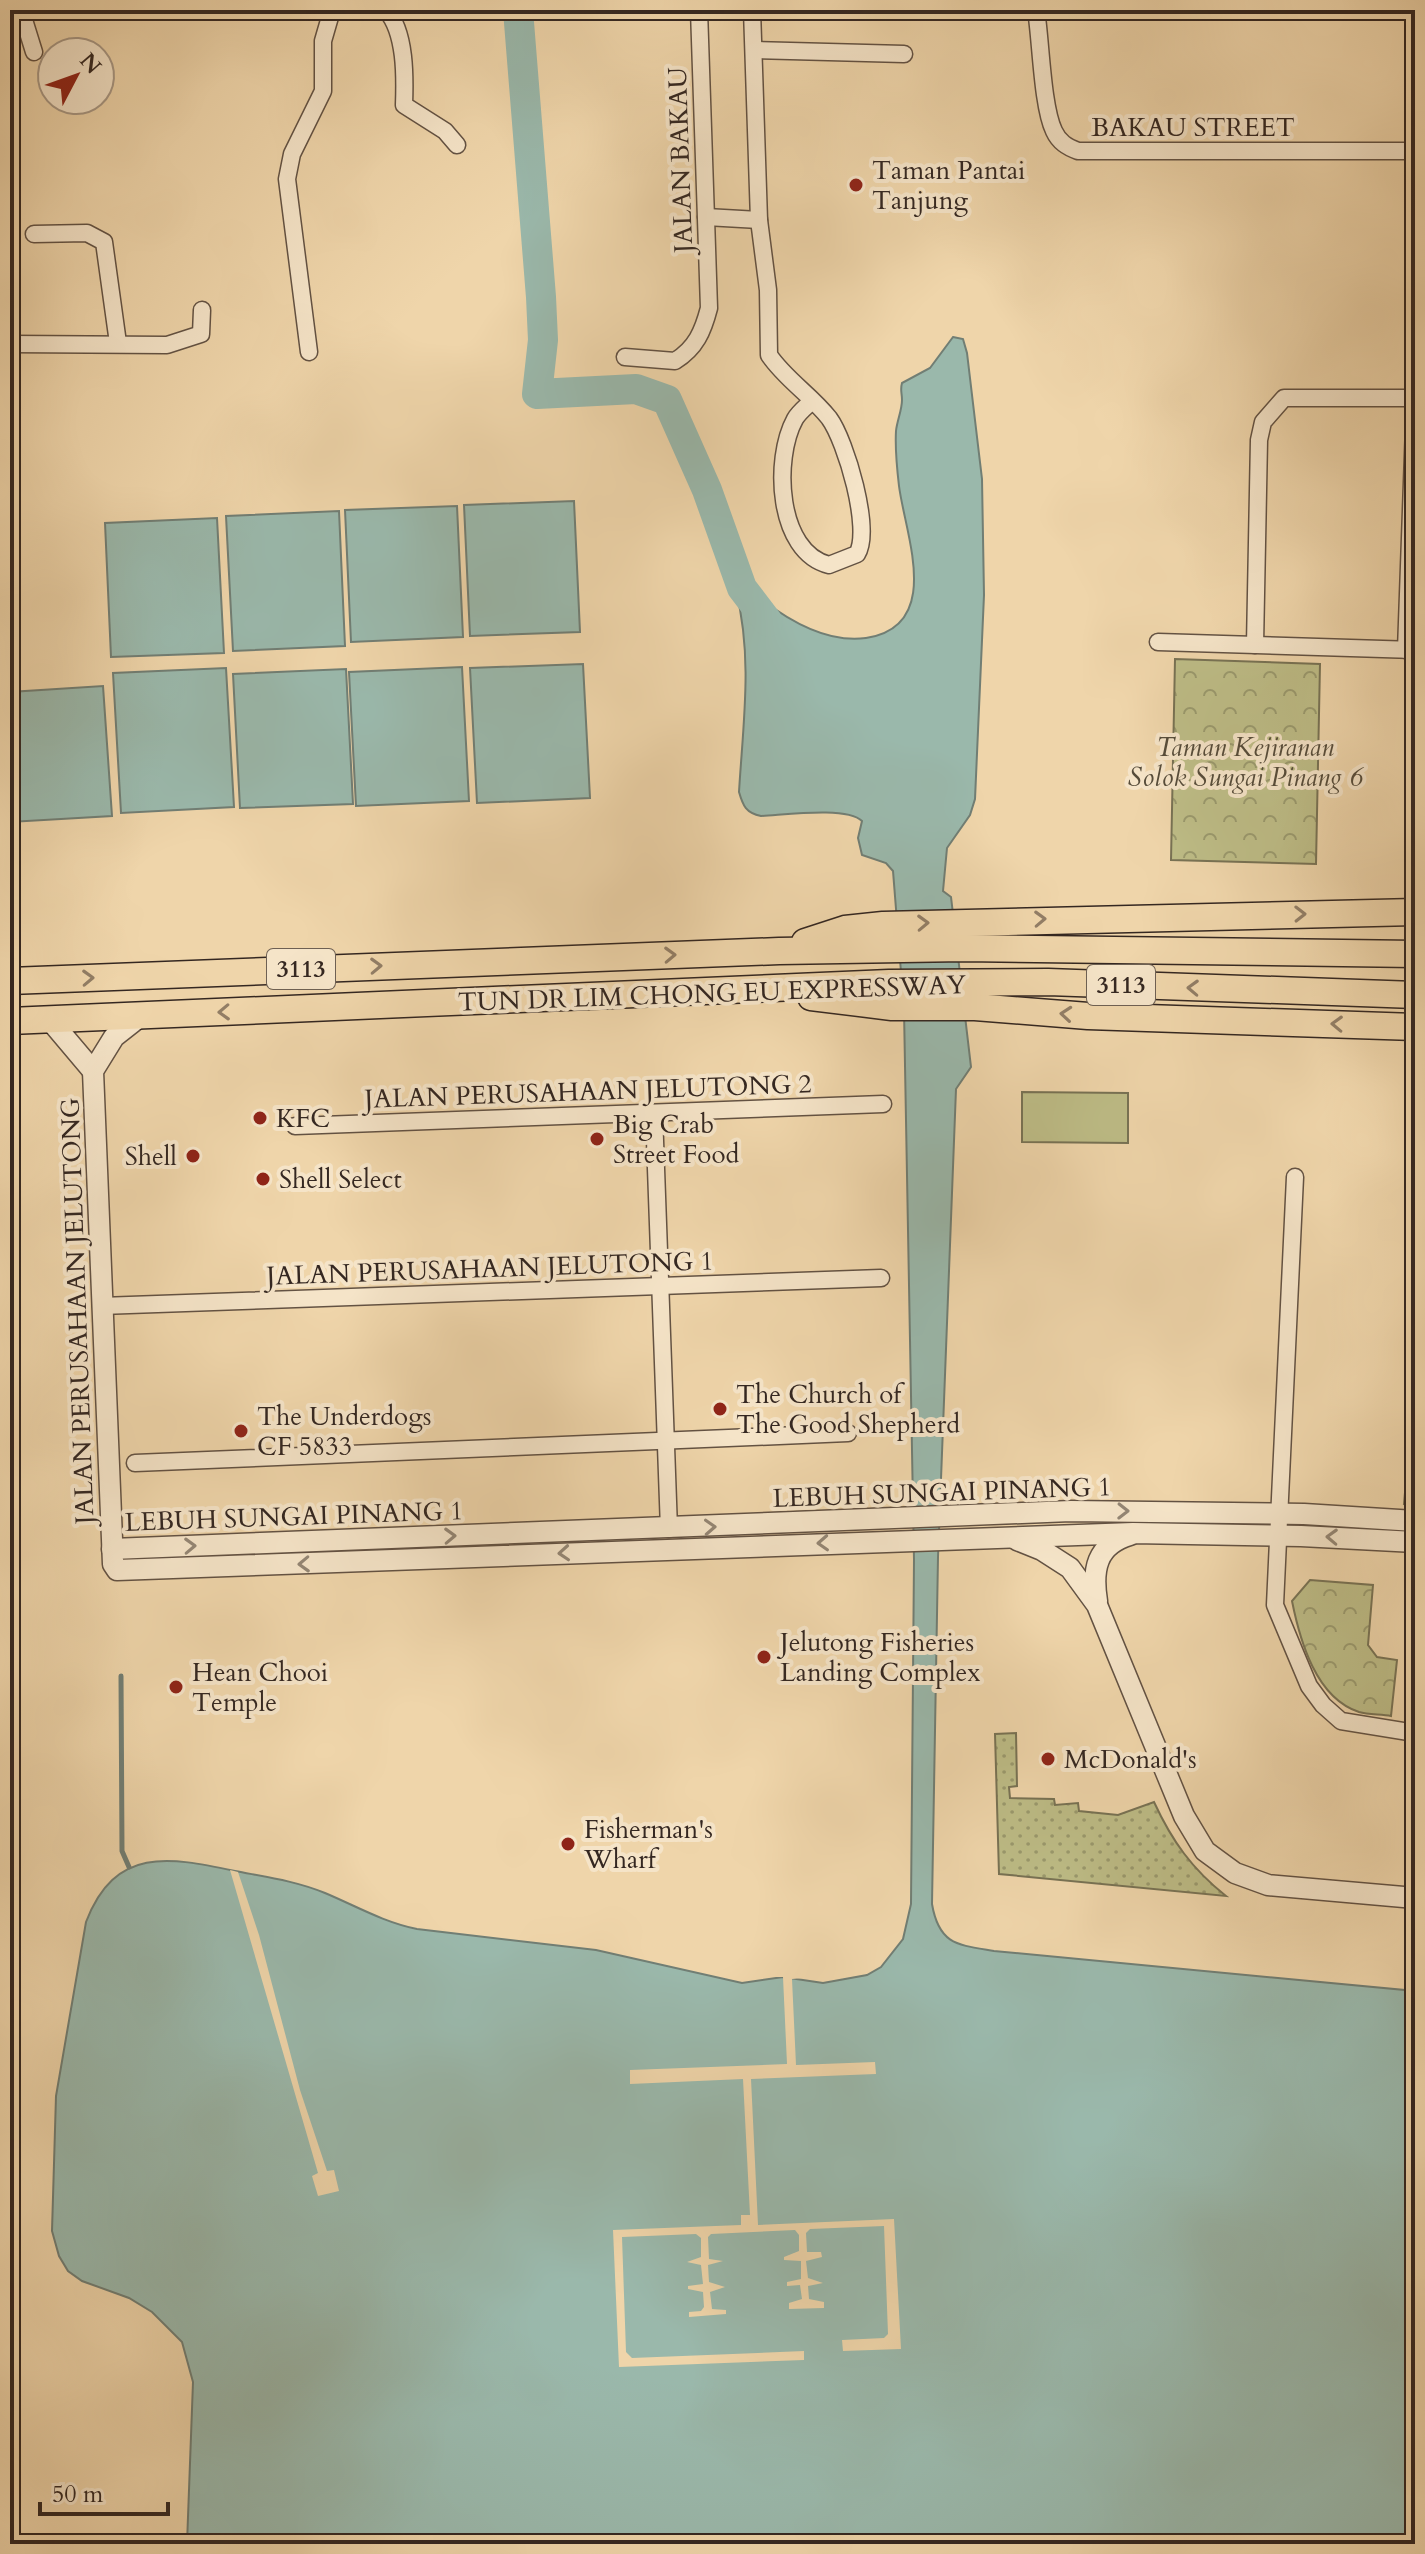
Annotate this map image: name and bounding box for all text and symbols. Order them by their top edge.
north arrow [36,36,116,116]
text: N [73,46,108,81]
street label: JALAN BAKAU [660,66,701,258]
street label: BAKAU STREET [1091,110,1295,145]
place label: Taman Pantai Tanjung [872,153,1025,218]
marker: Taman Pantai Tanjung [847,176,865,194]
park label: Taman Kejiranan Solok Sungai Pinang 6 [1128,730,1365,795]
one-way arrow [1294,905,1307,923]
one-way arrow [1034,910,1047,927]
one-way arrow [917,915,930,932]
one-way arrow [664,946,677,963]
road number: 3113 [267,949,335,989]
one-way arrow [370,958,383,975]
road number: 3113 [1087,965,1155,1005]
street label: TUN DR LIM CHONG EU EXPRESSWAY [457,967,967,1020]
one-way arrow [82,969,95,986]
one-way arrow [1186,980,1199,997]
one-way arrow [217,1003,230,1020]
one-way arrow [1059,1006,1072,1023]
one-way arrow [1330,1016,1343,1033]
street label: JALAN PERUSAHAAN JELUTONG 2 [360,1066,812,1117]
street label: JALAN PERUSAHAAN JELUTONG [53,1097,103,1529]
place label: KFC [276,1101,330,1136]
place label: Big Crab Street Food [613,1107,739,1172]
marker: KFC [251,1109,269,1127]
marker: Big Crab Street Food [588,1130,606,1148]
place label: Shell [125,1139,177,1174]
marker: Shell [184,1147,202,1165]
place label: Shell Select [279,1162,402,1197]
marker: Shell Select [254,1170,272,1188]
street label: JALAN PERUSAHAAN JELUTONG 1 [262,1243,714,1294]
place label: The Church of The Good Shepherd [736,1377,960,1442]
place label: The Underdogs CF 5833 [257,1399,431,1464]
marker: The Church of The Good Shepherd [711,1400,729,1418]
marker: The Underdogs CF 5833 [232,1422,250,1440]
street label: LEBUH SUNGAI PINANG 1 [772,1469,1112,1516]
street label: LEBUH SUNGAI PINANG 1 [124,1493,464,1540]
one-way arrow [1117,1503,1130,1520]
one-way arrow [704,1519,717,1536]
one-way arrow [444,1528,457,1545]
one-way arrow [1325,1529,1338,1546]
one-way arrow [816,1535,829,1552]
one-way arrow [184,1537,197,1554]
one-way arrow [557,1544,570,1561]
one-way arrow [297,1555,310,1572]
place label: Jelutong Fisheries Landing Complex [776,1625,980,1690]
marker: Jelutong Fisheries Landing Complex [755,1648,773,1666]
place label: Hean Chooi Temple [192,1655,328,1720]
marker: Hean Chooi Temple [167,1678,185,1696]
place label: McDonald's [1064,1742,1197,1777]
marker: McDonald's [1039,1750,1057,1768]
place label: Fisherman's Wharf [583,1812,713,1877]
marker: Fisherman's Wharf [559,1835,577,1853]
scale bar [40,2466,168,2516]
text: 50 m [52,2478,104,2511]

